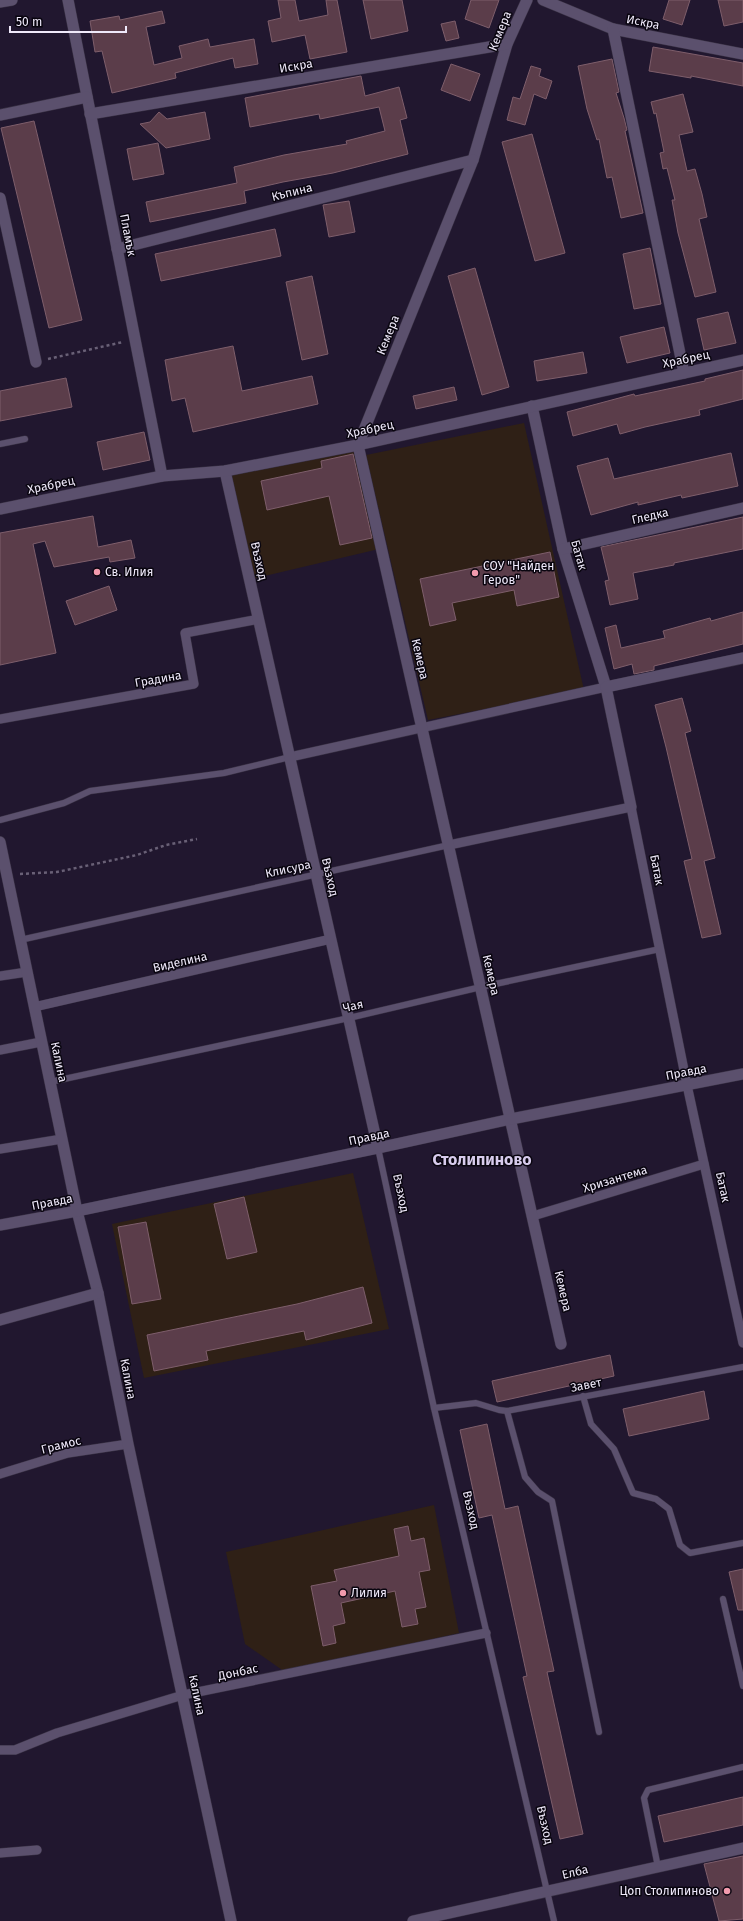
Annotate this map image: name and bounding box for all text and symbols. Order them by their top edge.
scale bar [10,8,126,34]
street label: Кемера [486,9,514,53]
street label: Искра [625,12,661,32]
text: 50 m [16,15,42,29]
street label: Искра [278,56,314,76]
street label: Къпина [270,180,314,204]
street label: Пламък [117,213,139,258]
street label: Кемера [374,313,402,357]
street label: Храбрец [661,347,711,371]
street label: Храбрец [345,417,395,441]
street label: Храбрец [26,473,76,497]
street label: Гледка [630,505,670,527]
street label: Батак [568,538,590,573]
street label: Възход [248,540,270,582]
place label: СОУ "Найден Геров" [483,559,554,587]
place label: Св. Илия [105,565,153,579]
marker: Св. Илия [92,567,102,577]
marker: СОУ "Найден Геров" [470,568,480,578]
street label: Кемера [409,637,431,681]
street label: Градина [134,668,182,690]
street label: Батак [647,853,667,887]
street label: Възход [319,856,341,898]
street label: Клисура [264,857,312,881]
street label: Виделина [151,949,209,975]
street label: Кемера [480,953,502,997]
street label: Чая [341,997,365,1015]
street label: Калина [48,1040,70,1084]
street label: Правда [664,1061,708,1083]
street label: Правда [347,1126,391,1148]
district label: Столипиново [432,1150,532,1169]
street label: Хризантема [581,1163,649,1195]
street label: Батак [713,1170,733,1204]
street label: Възход [390,1172,412,1214]
street label: Правда [30,1191,74,1213]
street label: Кемера [552,1269,574,1313]
street label: Калина [117,1357,139,1401]
street label: Завет [569,1375,603,1395]
street label: Грамос [40,1433,83,1457]
street label: Възход [460,1489,482,1531]
place label: Лилия [351,1586,387,1600]
marker: Лилия [338,1588,348,1598]
street label: Донбас [216,1661,260,1683]
street label: Калина [186,1673,208,1717]
street label: Възход [534,1804,556,1846]
street label: Елба [560,1862,590,1882]
place label: Цоп Столипиново [619,1884,719,1898]
marker: Цоп Столипиново [722,1886,732,1896]

